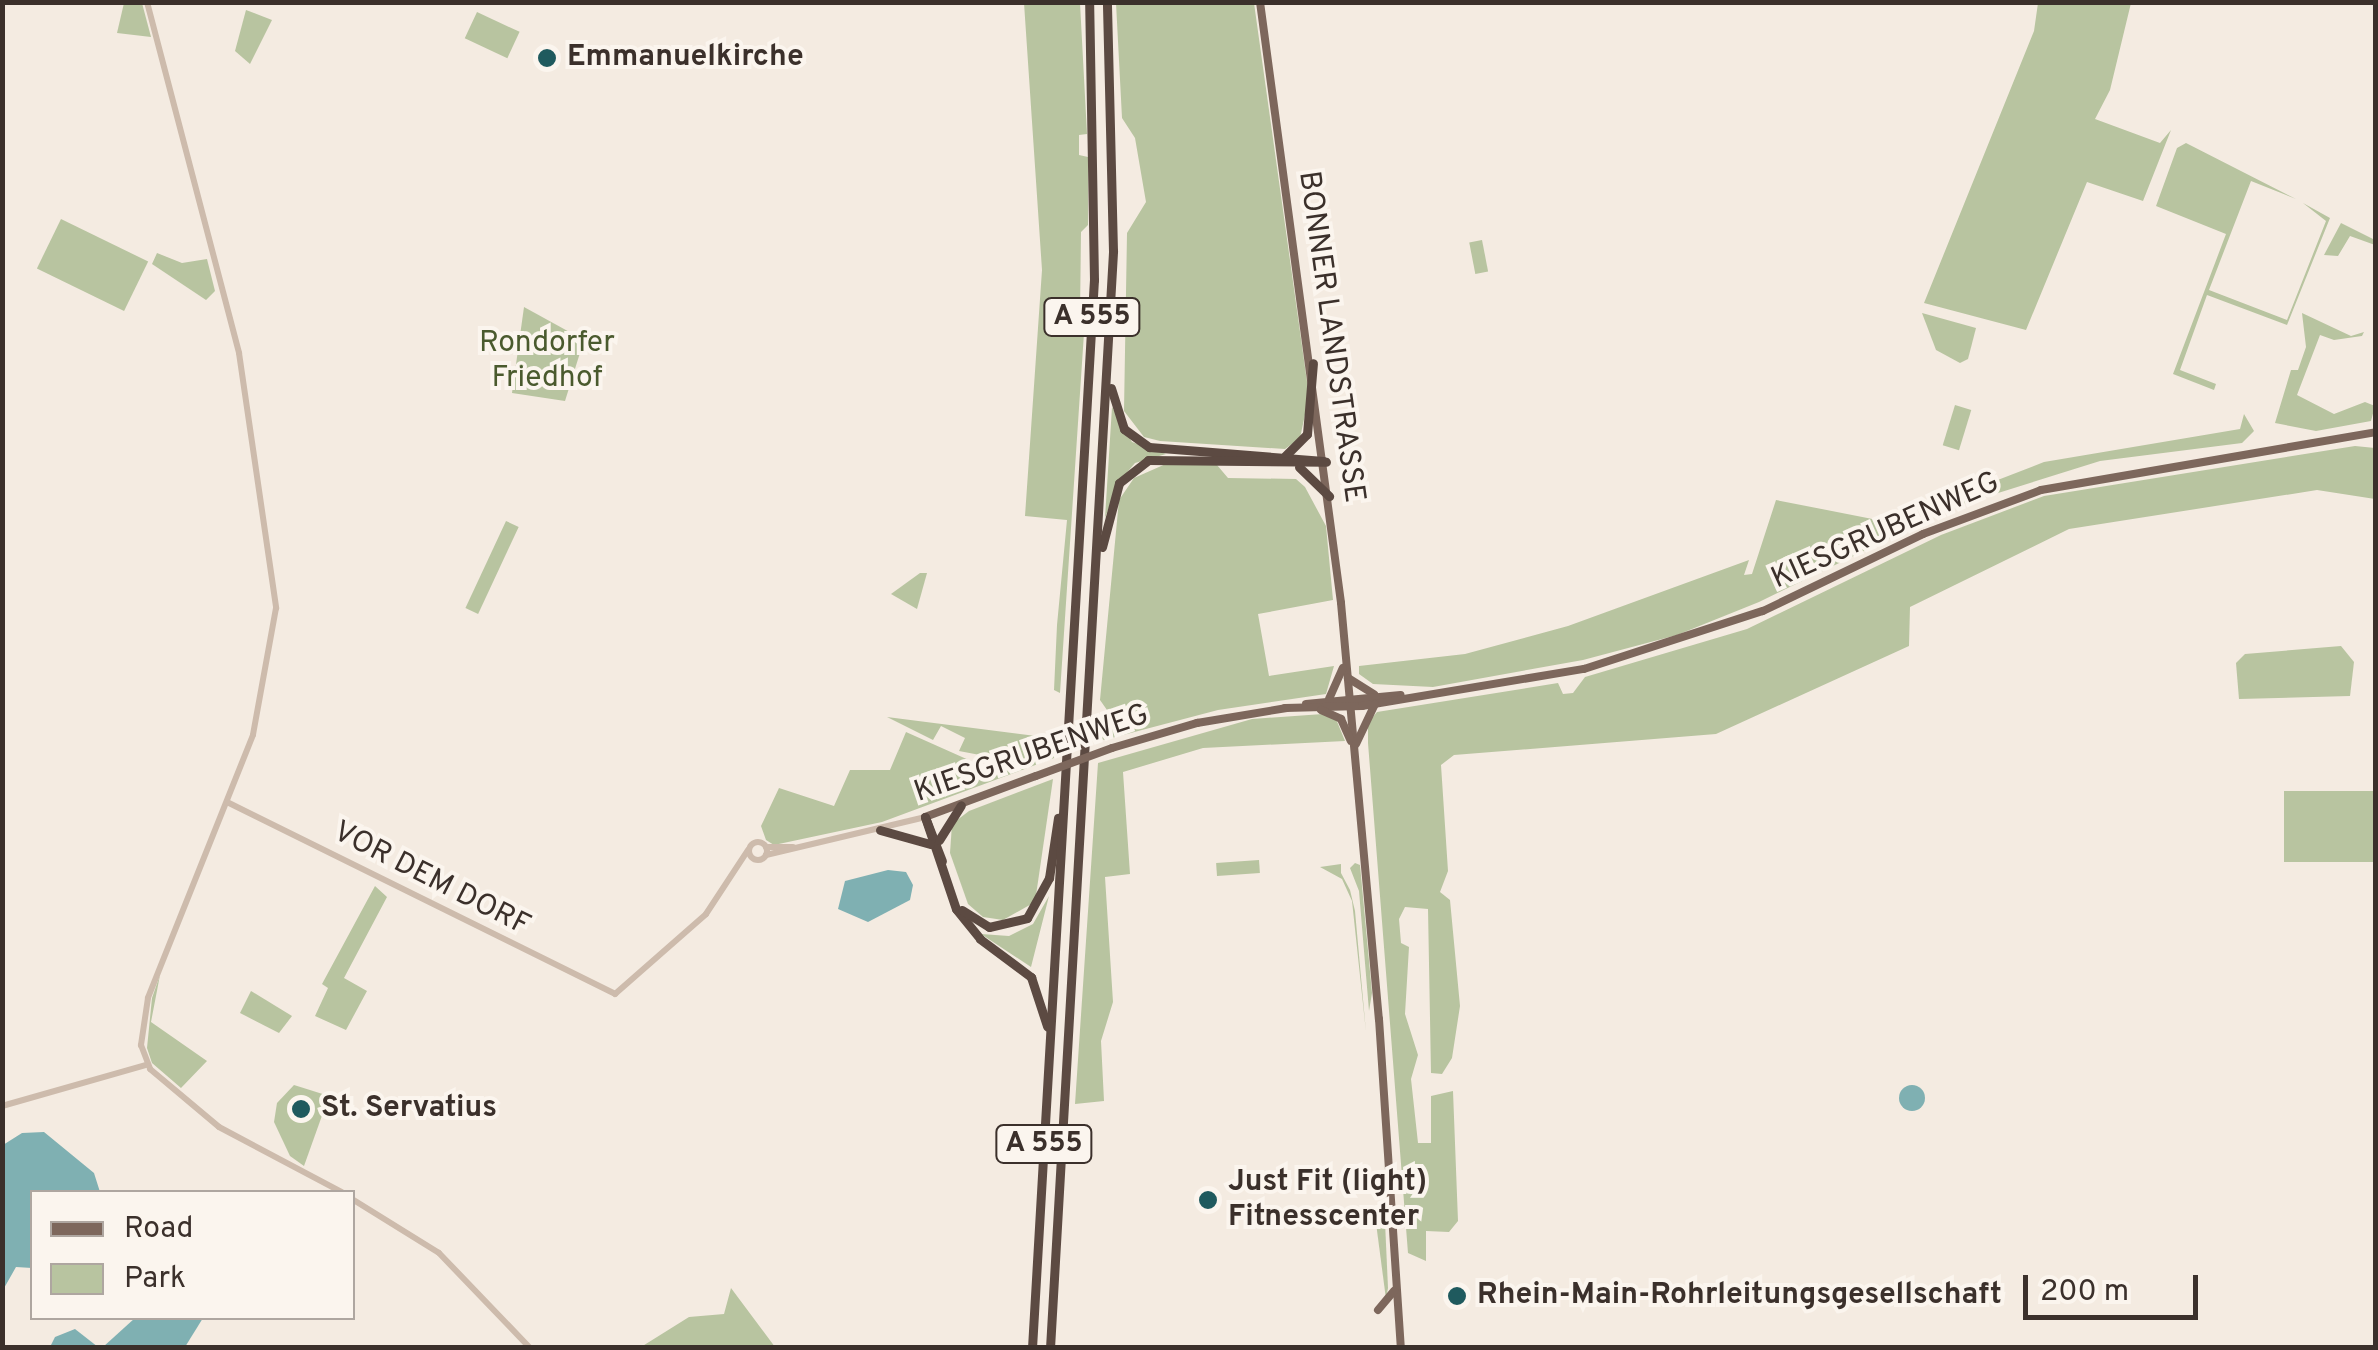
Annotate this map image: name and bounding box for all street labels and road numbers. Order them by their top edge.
street label: BONNER LANDSTRASSE [1289,169,1371,505]
road number: A 555 [1042,294,1142,340]
street label: KIESGRUBENWEG [1766,466,2006,598]
street label: KIESGRUBENWEG [910,698,1154,812]
street label: VOR DEM DORF [327,815,535,945]
road number: A 555 [994,1121,1094,1167]

